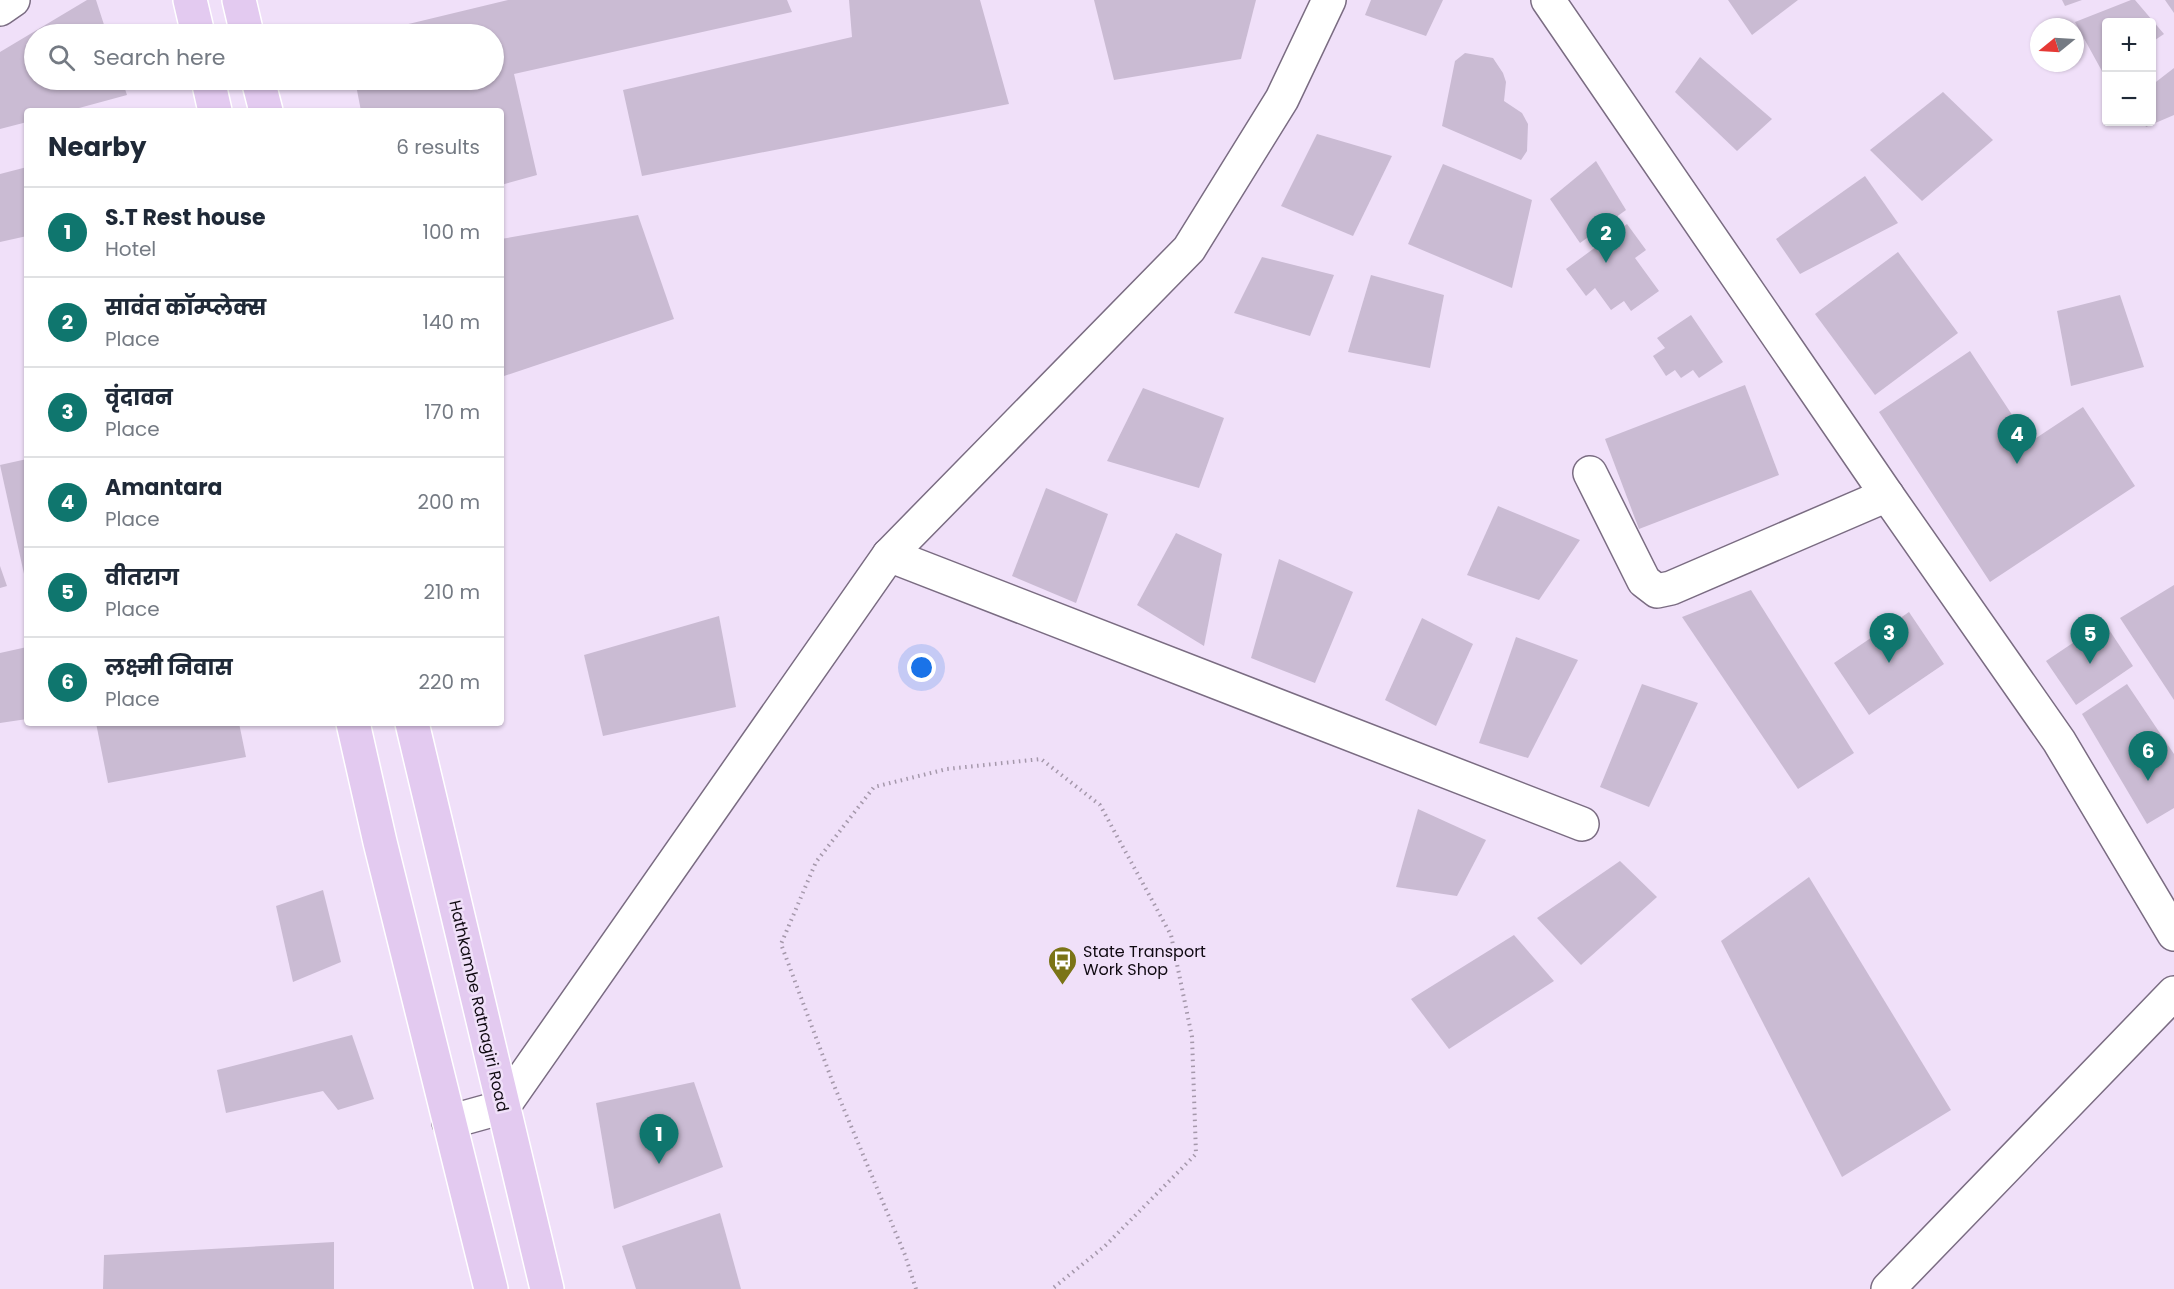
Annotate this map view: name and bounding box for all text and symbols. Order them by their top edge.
north arrow [2030,18,2084,72]
map controls [2102,18,2156,126]
button: + [2102,18,2156,72]
search box [24,24,504,90]
icon: search [45,41,78,74]
text: Search here [93,42,226,73]
button: − [2102,72,2156,126]
text: Nearby [48,129,146,165]
text: 6 results [396,133,480,161]
text: S.T Rest house [105,202,266,233]
pin: 2 [1586,214,1626,263]
text: 1 [64,218,71,246]
text: 100 m [423,218,480,246]
text: Hotel [105,235,156,263]
text: सावंत कॉम्प्लेक्स [105,292,266,323]
text: 2 [62,308,73,336]
text: 140 m [423,308,480,336]
text: Place [105,325,160,353]
text: वृंदावन [105,382,173,413]
text: 3 [61,398,74,426]
text: 170 m [424,398,480,426]
pin: 4 [1998,414,2036,464]
text: Place [105,415,160,443]
text: Amantara [105,472,223,503]
text: 4 [61,488,74,516]
text: 200 m [417,488,480,516]
text: Place [105,505,160,533]
text: वीतराग [105,562,179,593]
text: 5 [61,578,74,606]
text: 210 m [424,578,480,606]
text: Place [105,595,160,623]
pin: 3 [1870,614,1908,663]
pin: 5 [2070,614,2110,664]
text: लक्ष्मी निवास [105,652,233,683]
your location [907,653,936,682]
text: 6 [61,668,74,696]
text: 220 m [419,668,480,696]
text: Place [105,685,160,713]
pin: 6 [2128,732,2168,781]
street label: Hathkambe Ratnagiri Road [443,898,515,1114]
place label: State Transport Work Shop [1083,940,1206,981]
bus stop icon: State Transport Work Shop [1046,944,1078,986]
pin: 1 [640,1114,678,1164]

